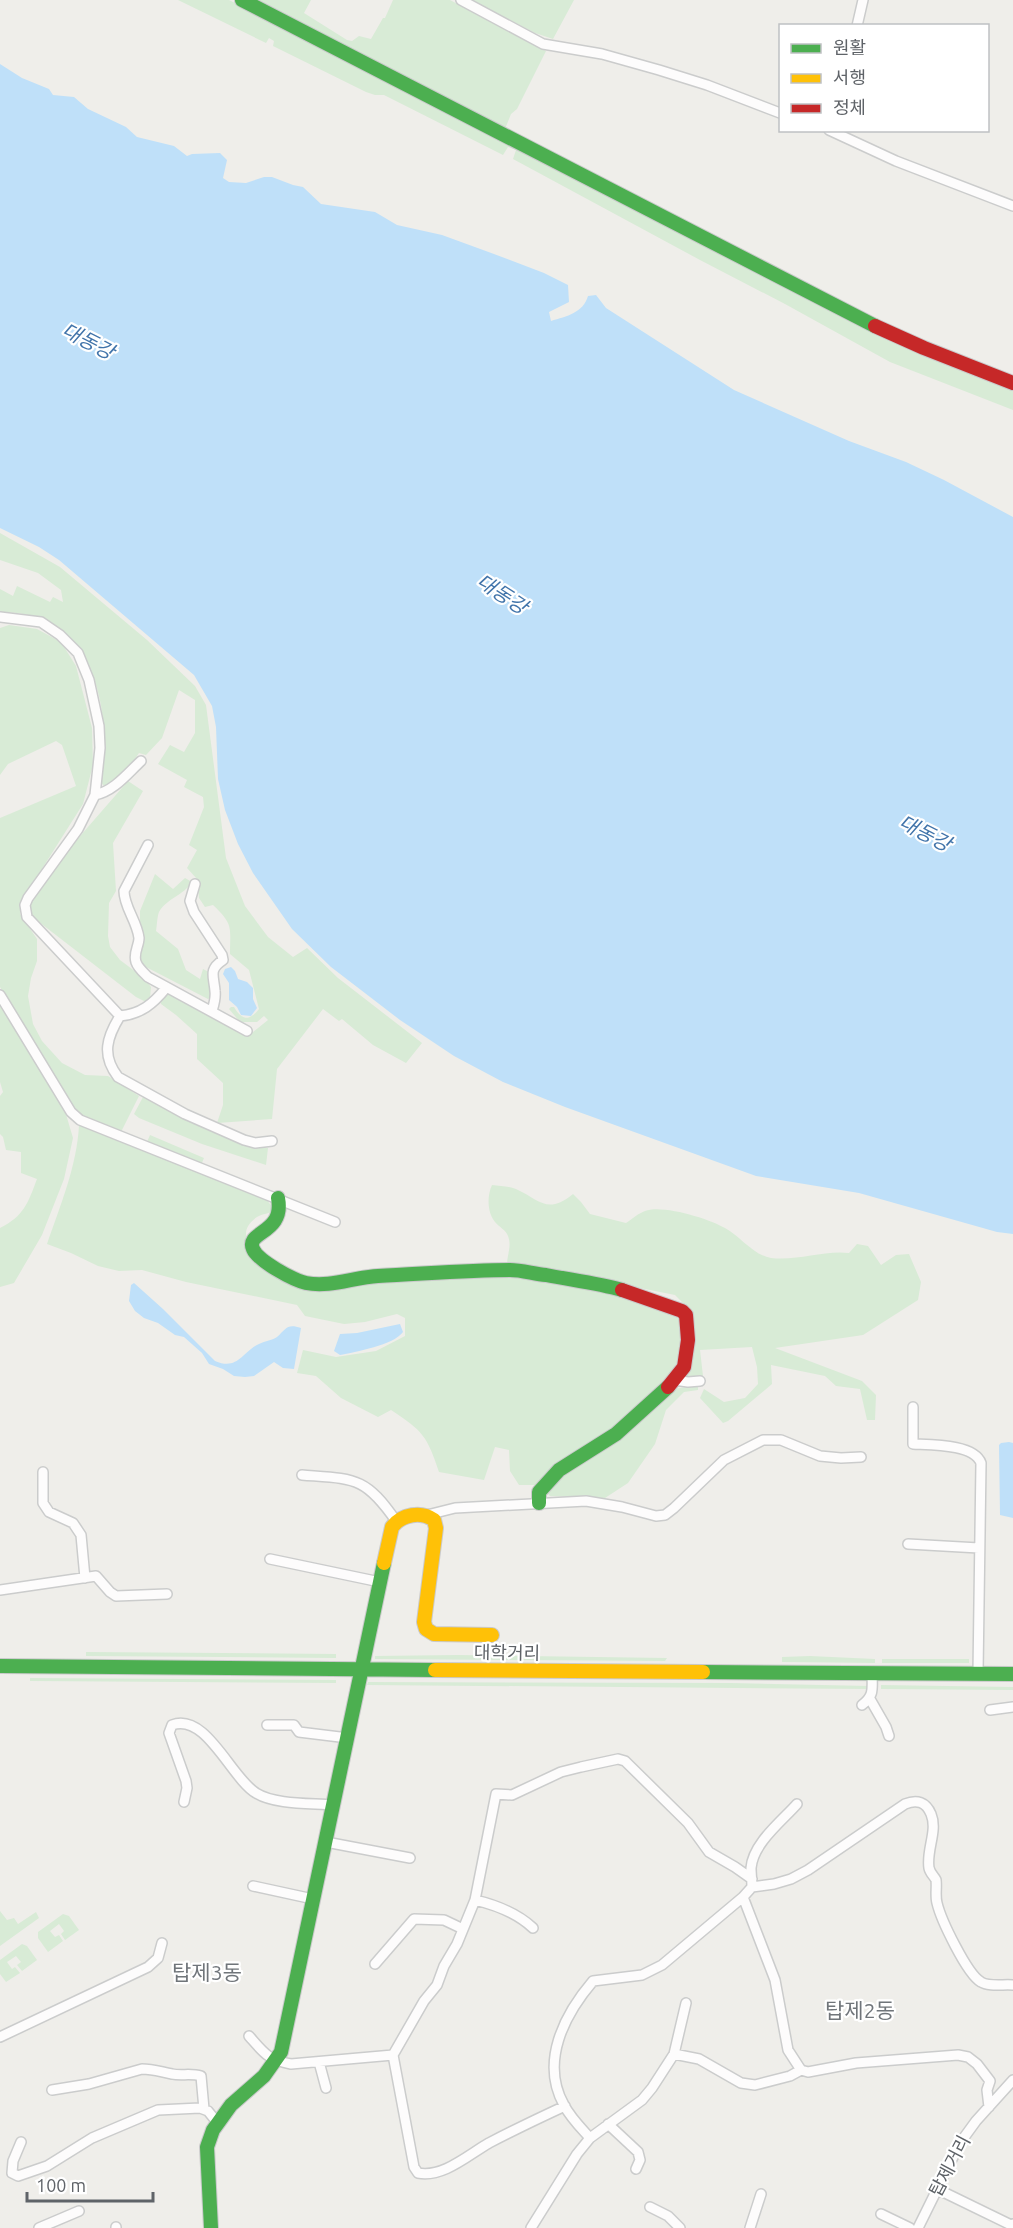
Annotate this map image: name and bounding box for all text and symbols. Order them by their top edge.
legend [779,24,989,132]
text: 원활 [833,37,866,57]
text: 서행 [833,67,866,87]
text: 정체 [833,97,866,117]
water label: 대동강 [58,318,120,365]
water label: 대동강 [473,569,534,620]
water label: 대동강 [895,810,957,857]
street label: 대학거리 [474,1641,540,1663]
district label: 탑제3동 [172,1960,242,1984]
district label: 탑제2동 [825,1998,895,2022]
street label: 탑제거리 [925,2132,973,2199]
scale bar [27,2165,153,2203]
text: 100 m [36,2175,86,2195]

